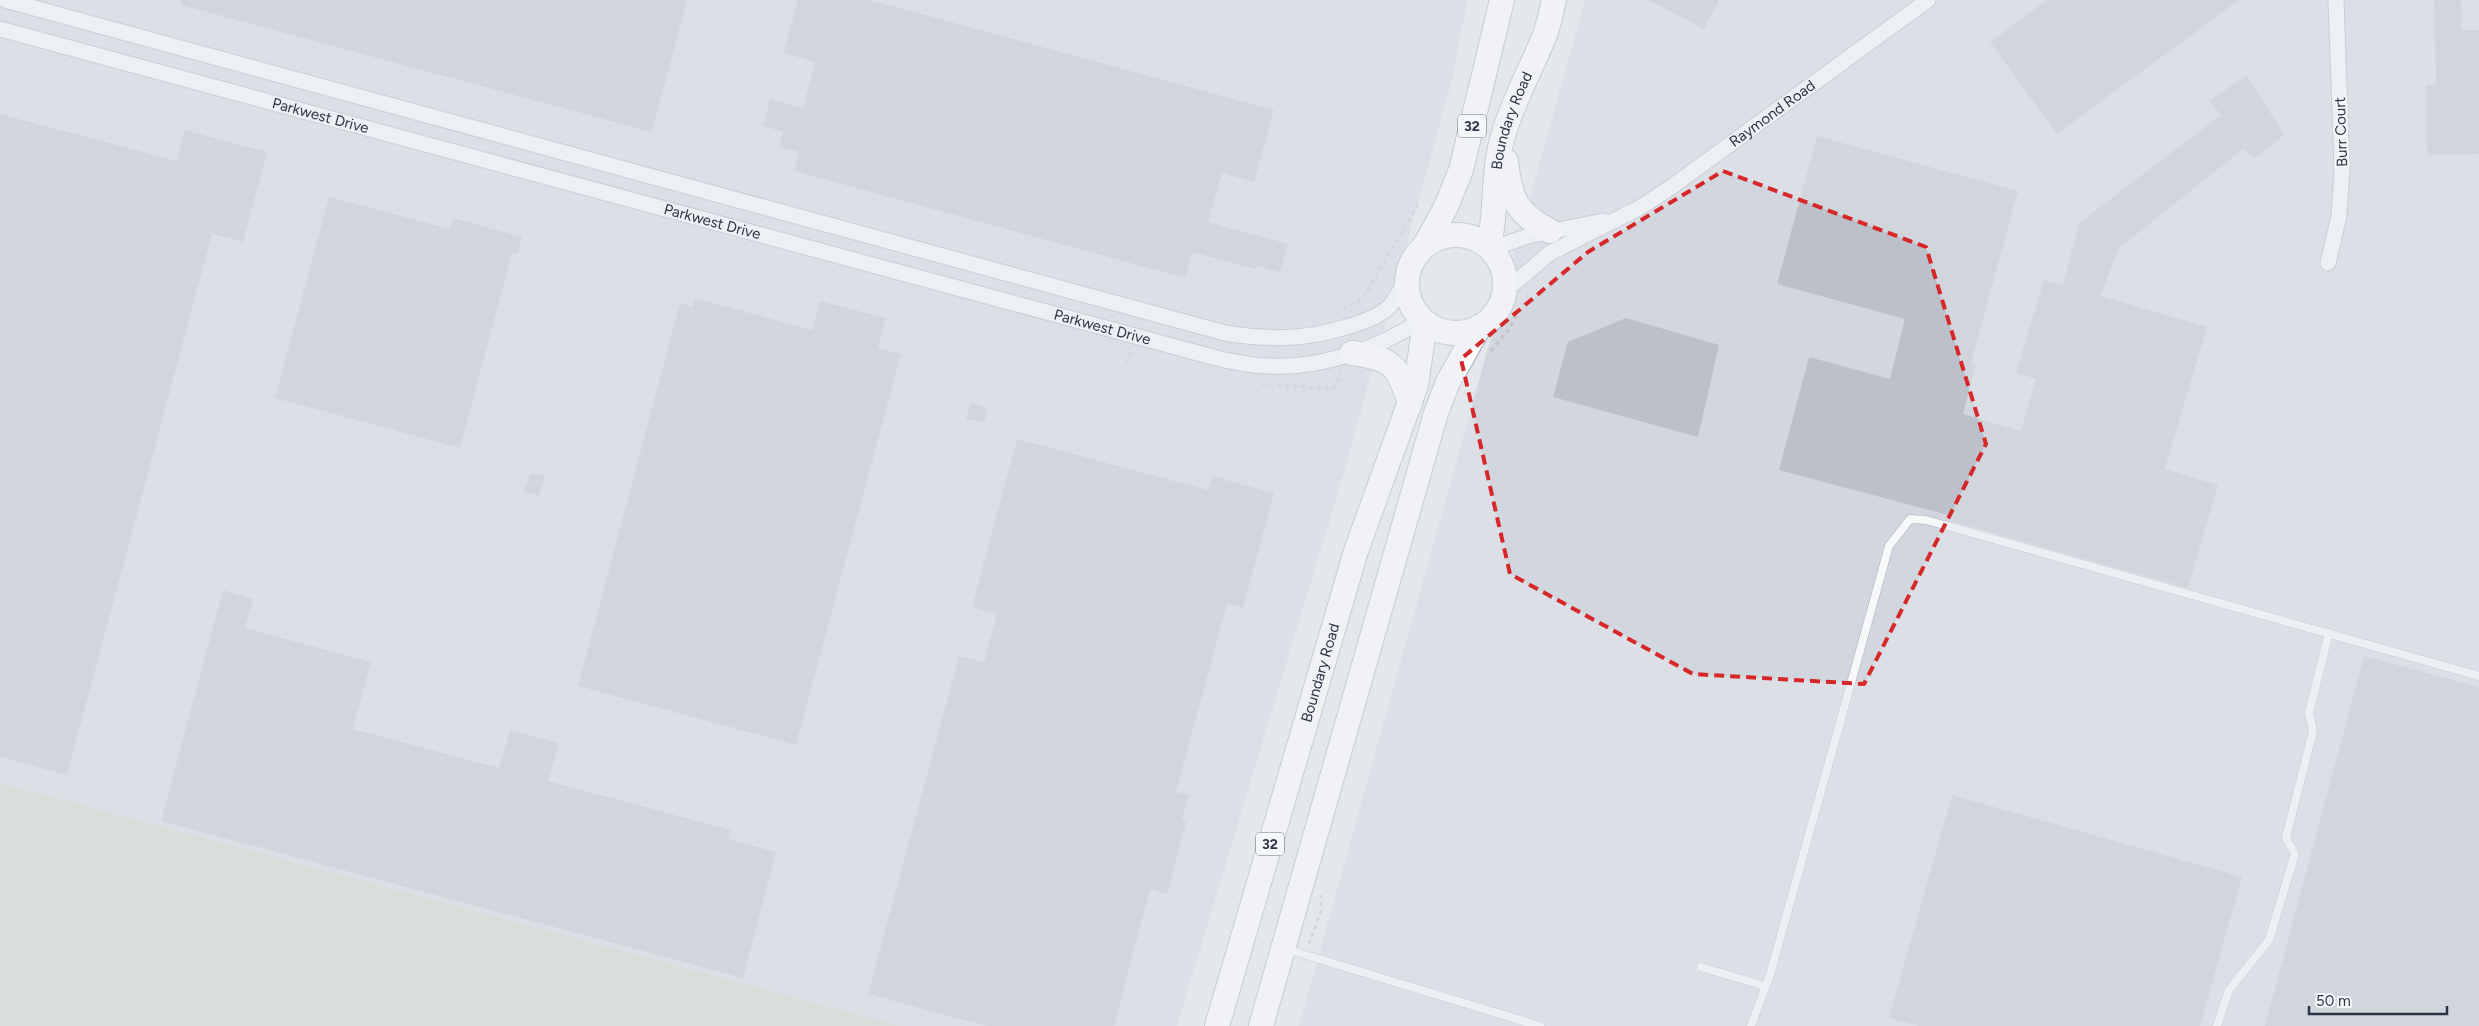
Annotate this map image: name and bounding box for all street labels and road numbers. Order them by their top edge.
street label: Boundary Road [1488,69,1536,171]
street label: Raymond Road [1726,76,1819,151]
street label: Parkwest Drive [270,94,371,137]
street label: Burr Court [2331,96,2351,167]
road number: 32 [1458,114,1486,138]
street label: Parkwest Drive [662,200,763,243]
street label: Parkwest Drive [1052,306,1153,349]
street label: Boundary Road [1297,621,1343,724]
road number: 32 [1256,832,1284,856]

